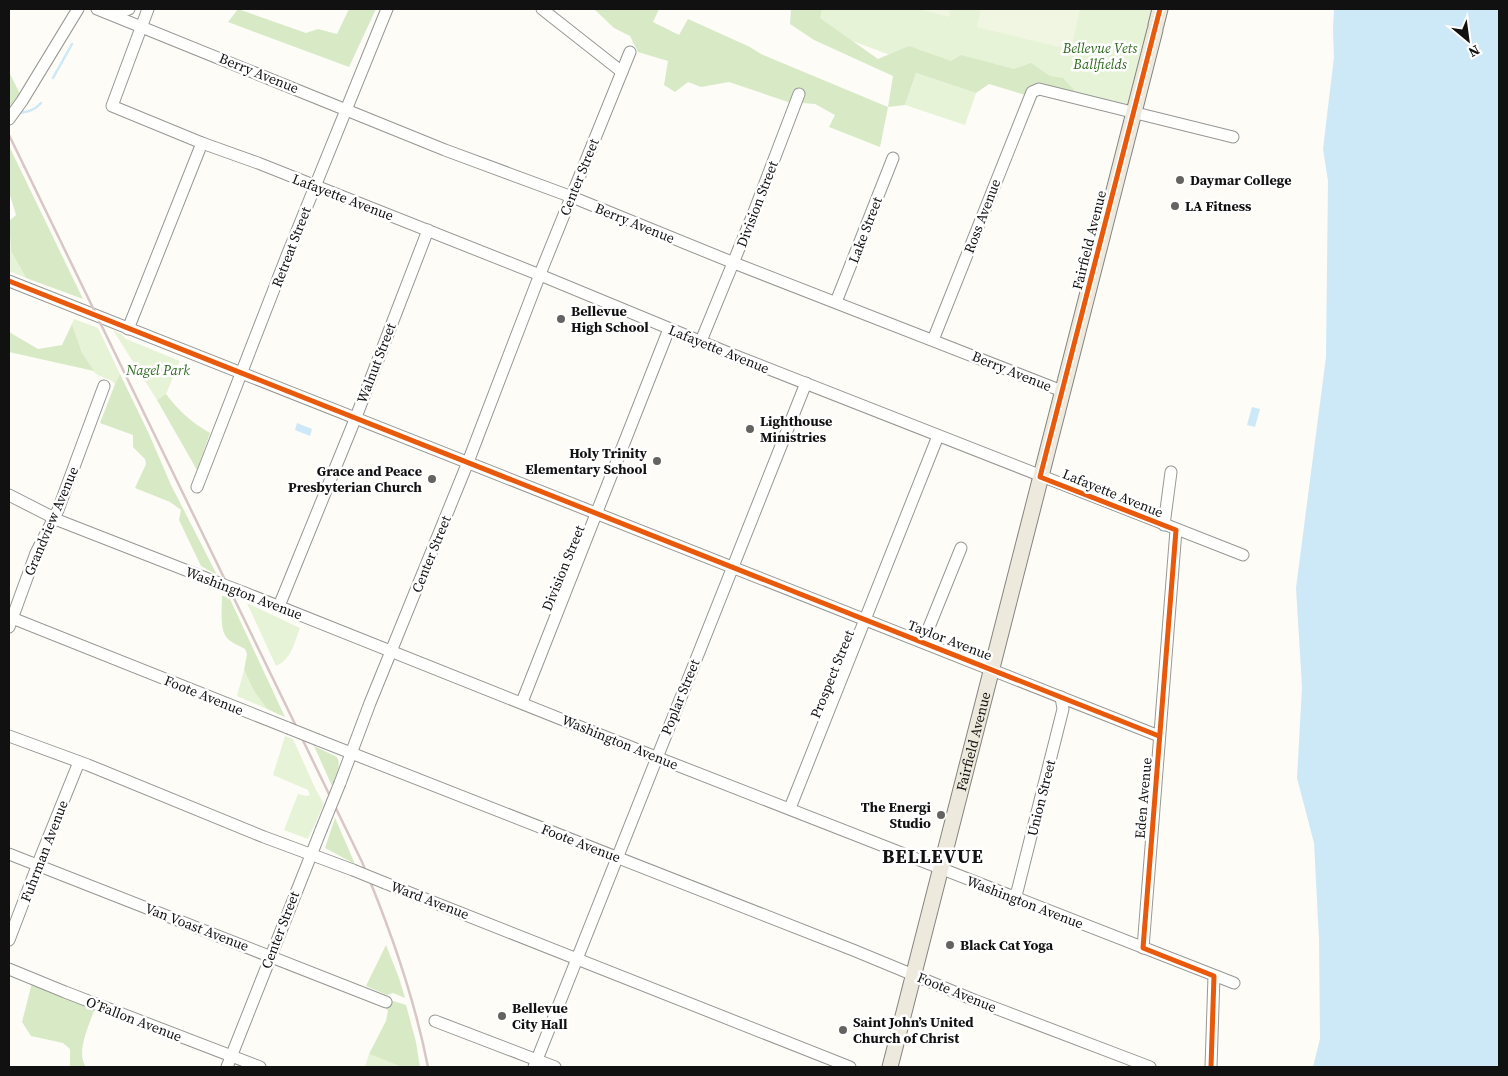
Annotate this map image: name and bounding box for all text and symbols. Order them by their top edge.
north arrow [1443,15,1493,65]
park label: Bellevue Vets Ballfields [1062,38,1138,74]
text: N [1465,40,1484,63]
street label: Berry Avenue [216,48,302,98]
street label: Center Street [554,135,604,219]
street label: Division Street [731,158,783,250]
street label: Lafayette Avenue [289,168,397,226]
place label: Daymar College [1190,170,1291,190]
marker: Daymar College [1174,174,1186,186]
street label: Ross Avenue [959,176,1005,256]
street label: Fairfield Avenue [1067,188,1111,292]
street label: Lake Street [843,194,887,266]
place label: LA Fitness [1185,196,1252,216]
street label: Berry Avenue [592,198,678,248]
marker: LA Fitness [1169,200,1181,212]
street label: Retreat Street [267,204,316,290]
place label: Bellevue High School [571,301,649,337]
marker: Bellevue High School [555,313,567,325]
street label: Walnut Street [352,320,401,406]
street label: Lafayette Avenue [666,320,772,378]
street label: Berry Avenue [969,346,1055,396]
park label: Nagel Park [125,360,190,380]
place label: Lighthouse Ministries [760,411,832,447]
marker: Lighthouse Ministries [744,423,756,435]
place label: Holy Trinity Elementary School [525,443,648,479]
marker: Holy Trinity Elementary School [651,455,663,467]
place label: Grace and Peace Presbyterian Church [288,461,422,497]
street label: Grandview Avenue [19,463,83,579]
street label: Lafayette Avenue [1060,464,1166,522]
marker: Grace and Peace Presbyterian Church [426,473,438,485]
street label: Center Street [406,512,456,596]
street label: Division Street [537,522,589,614]
street label: Washington Avenue [183,561,305,625]
street label: Taylor Avenue [905,615,995,665]
street label: Prospect Street [805,626,859,721]
street label: Poplar Street [656,656,704,738]
street label: Foote Avenue [161,670,247,720]
street label: Fairfield Avenue [951,690,995,793]
street label: Washington Avenue [559,710,681,774]
street label: Union Street [1022,757,1060,838]
street label: Eden Avenue [1129,757,1157,839]
street label: Fuhrman Avenue [15,797,73,905]
place label: The Energi Studio [861,797,932,833]
marker: The Energi Studio [935,809,947,821]
street label: Foote Avenue [538,819,624,867]
district label: BELLEVUE [882,843,984,869]
street label: Washington Avenue [964,870,1086,934]
street label: Ward Avenue [388,876,472,924]
street label: Center Street [256,888,304,972]
street label: Van Voast Avenue [142,898,252,956]
place label: Black Cat Yoga [960,935,1054,955]
marker: Black Cat Yoga [944,939,956,951]
street label: Foote Avenue [914,967,1000,1017]
street label: O’Fallon Avenue [83,992,185,1046]
place label: Bellevue City Hall [512,998,568,1034]
marker: Bellevue City Hall [496,1010,508,1022]
place label: Saint John’s United Church of Christ [853,1012,974,1048]
marker: Saint John’s United Church of Christ [837,1024,849,1036]

